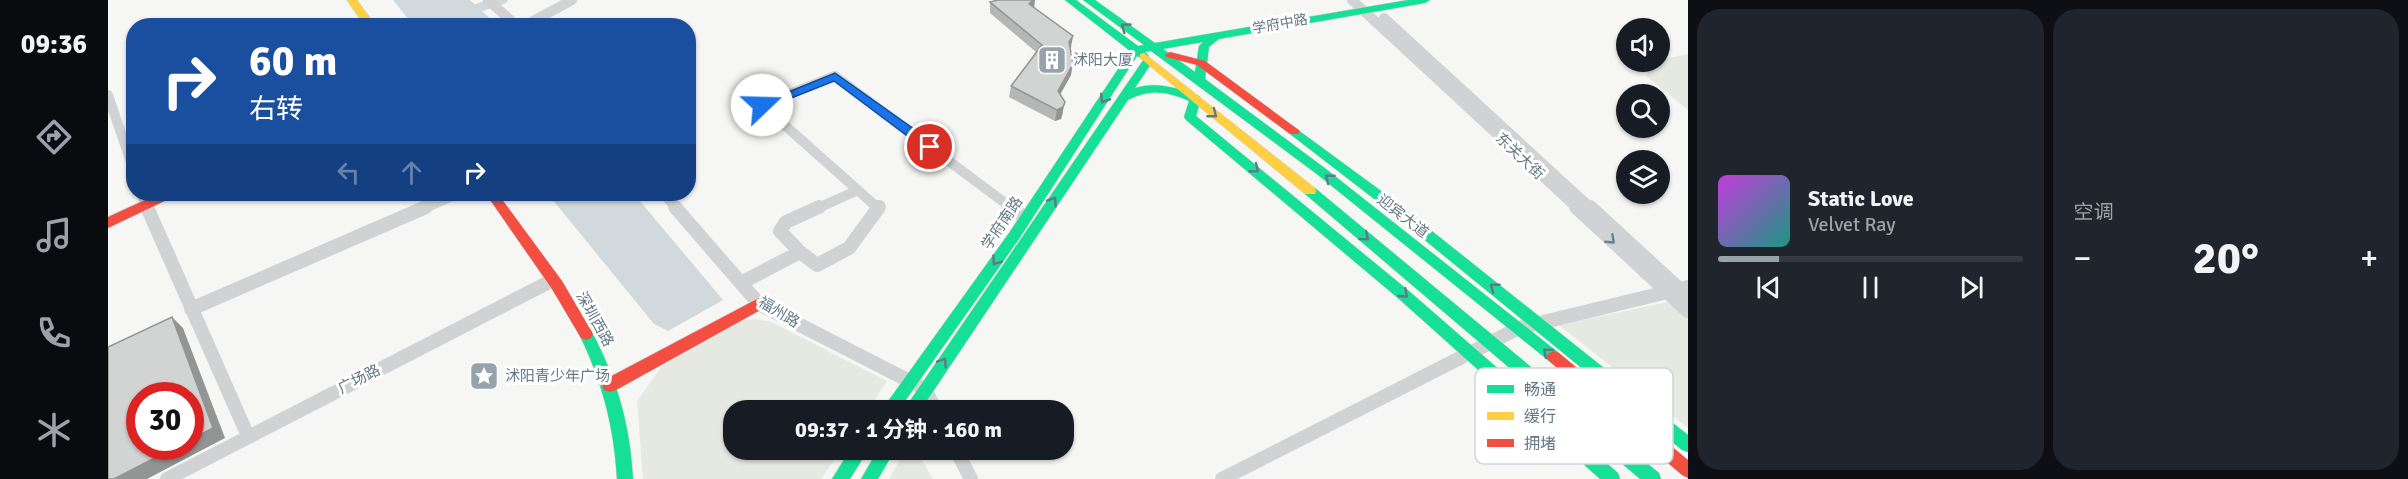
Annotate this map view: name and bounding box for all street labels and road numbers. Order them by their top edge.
street label: 学府中路 [1251,11,1309,37]
street label: 东关大街 [1492,129,1548,183]
street label: 迎宾大道 [1374,190,1432,242]
street label: 学府南路 [978,193,1026,253]
street label: 深圳西路 [573,288,617,350]
street label: 福州路 [755,293,803,331]
street label: 广场路 [335,361,383,397]

